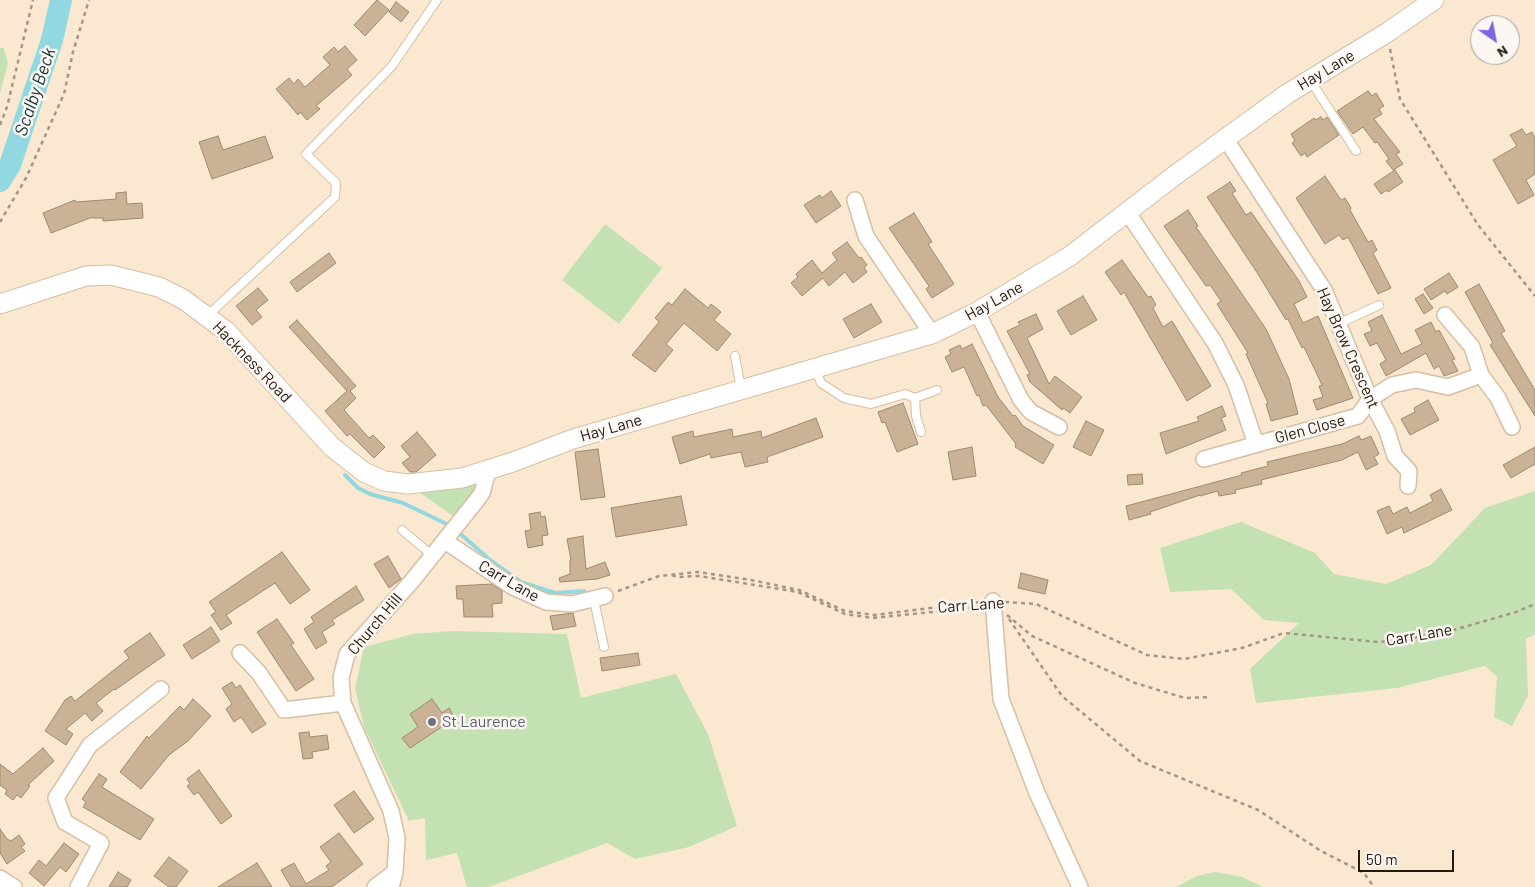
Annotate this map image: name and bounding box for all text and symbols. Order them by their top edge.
north arrow [1470,15,1520,65]
text: N [1494,42,1511,62]
water label: Scalby Beck [10,45,60,139]
street label: Hay Lane [1294,45,1358,95]
street label: Hay Lane [962,277,1026,325]
street label: Hay Brow Crescent [1313,284,1383,412]
street label: Hackness Road [208,317,296,407]
street label: Hay Lane [578,410,644,446]
street label: Glen Close [1273,410,1347,448]
street label: Carr Lane [475,556,543,606]
street label: Church Hill [344,589,406,659]
street label: Carr Lane [937,593,1005,617]
street label: Carr Lane [1384,620,1454,650]
place label: St Laurence [442,712,526,732]
marker: St Laurence [426,716,438,728]
scale bar [1360,840,1456,872]
text: 50 m [1366,850,1398,868]

